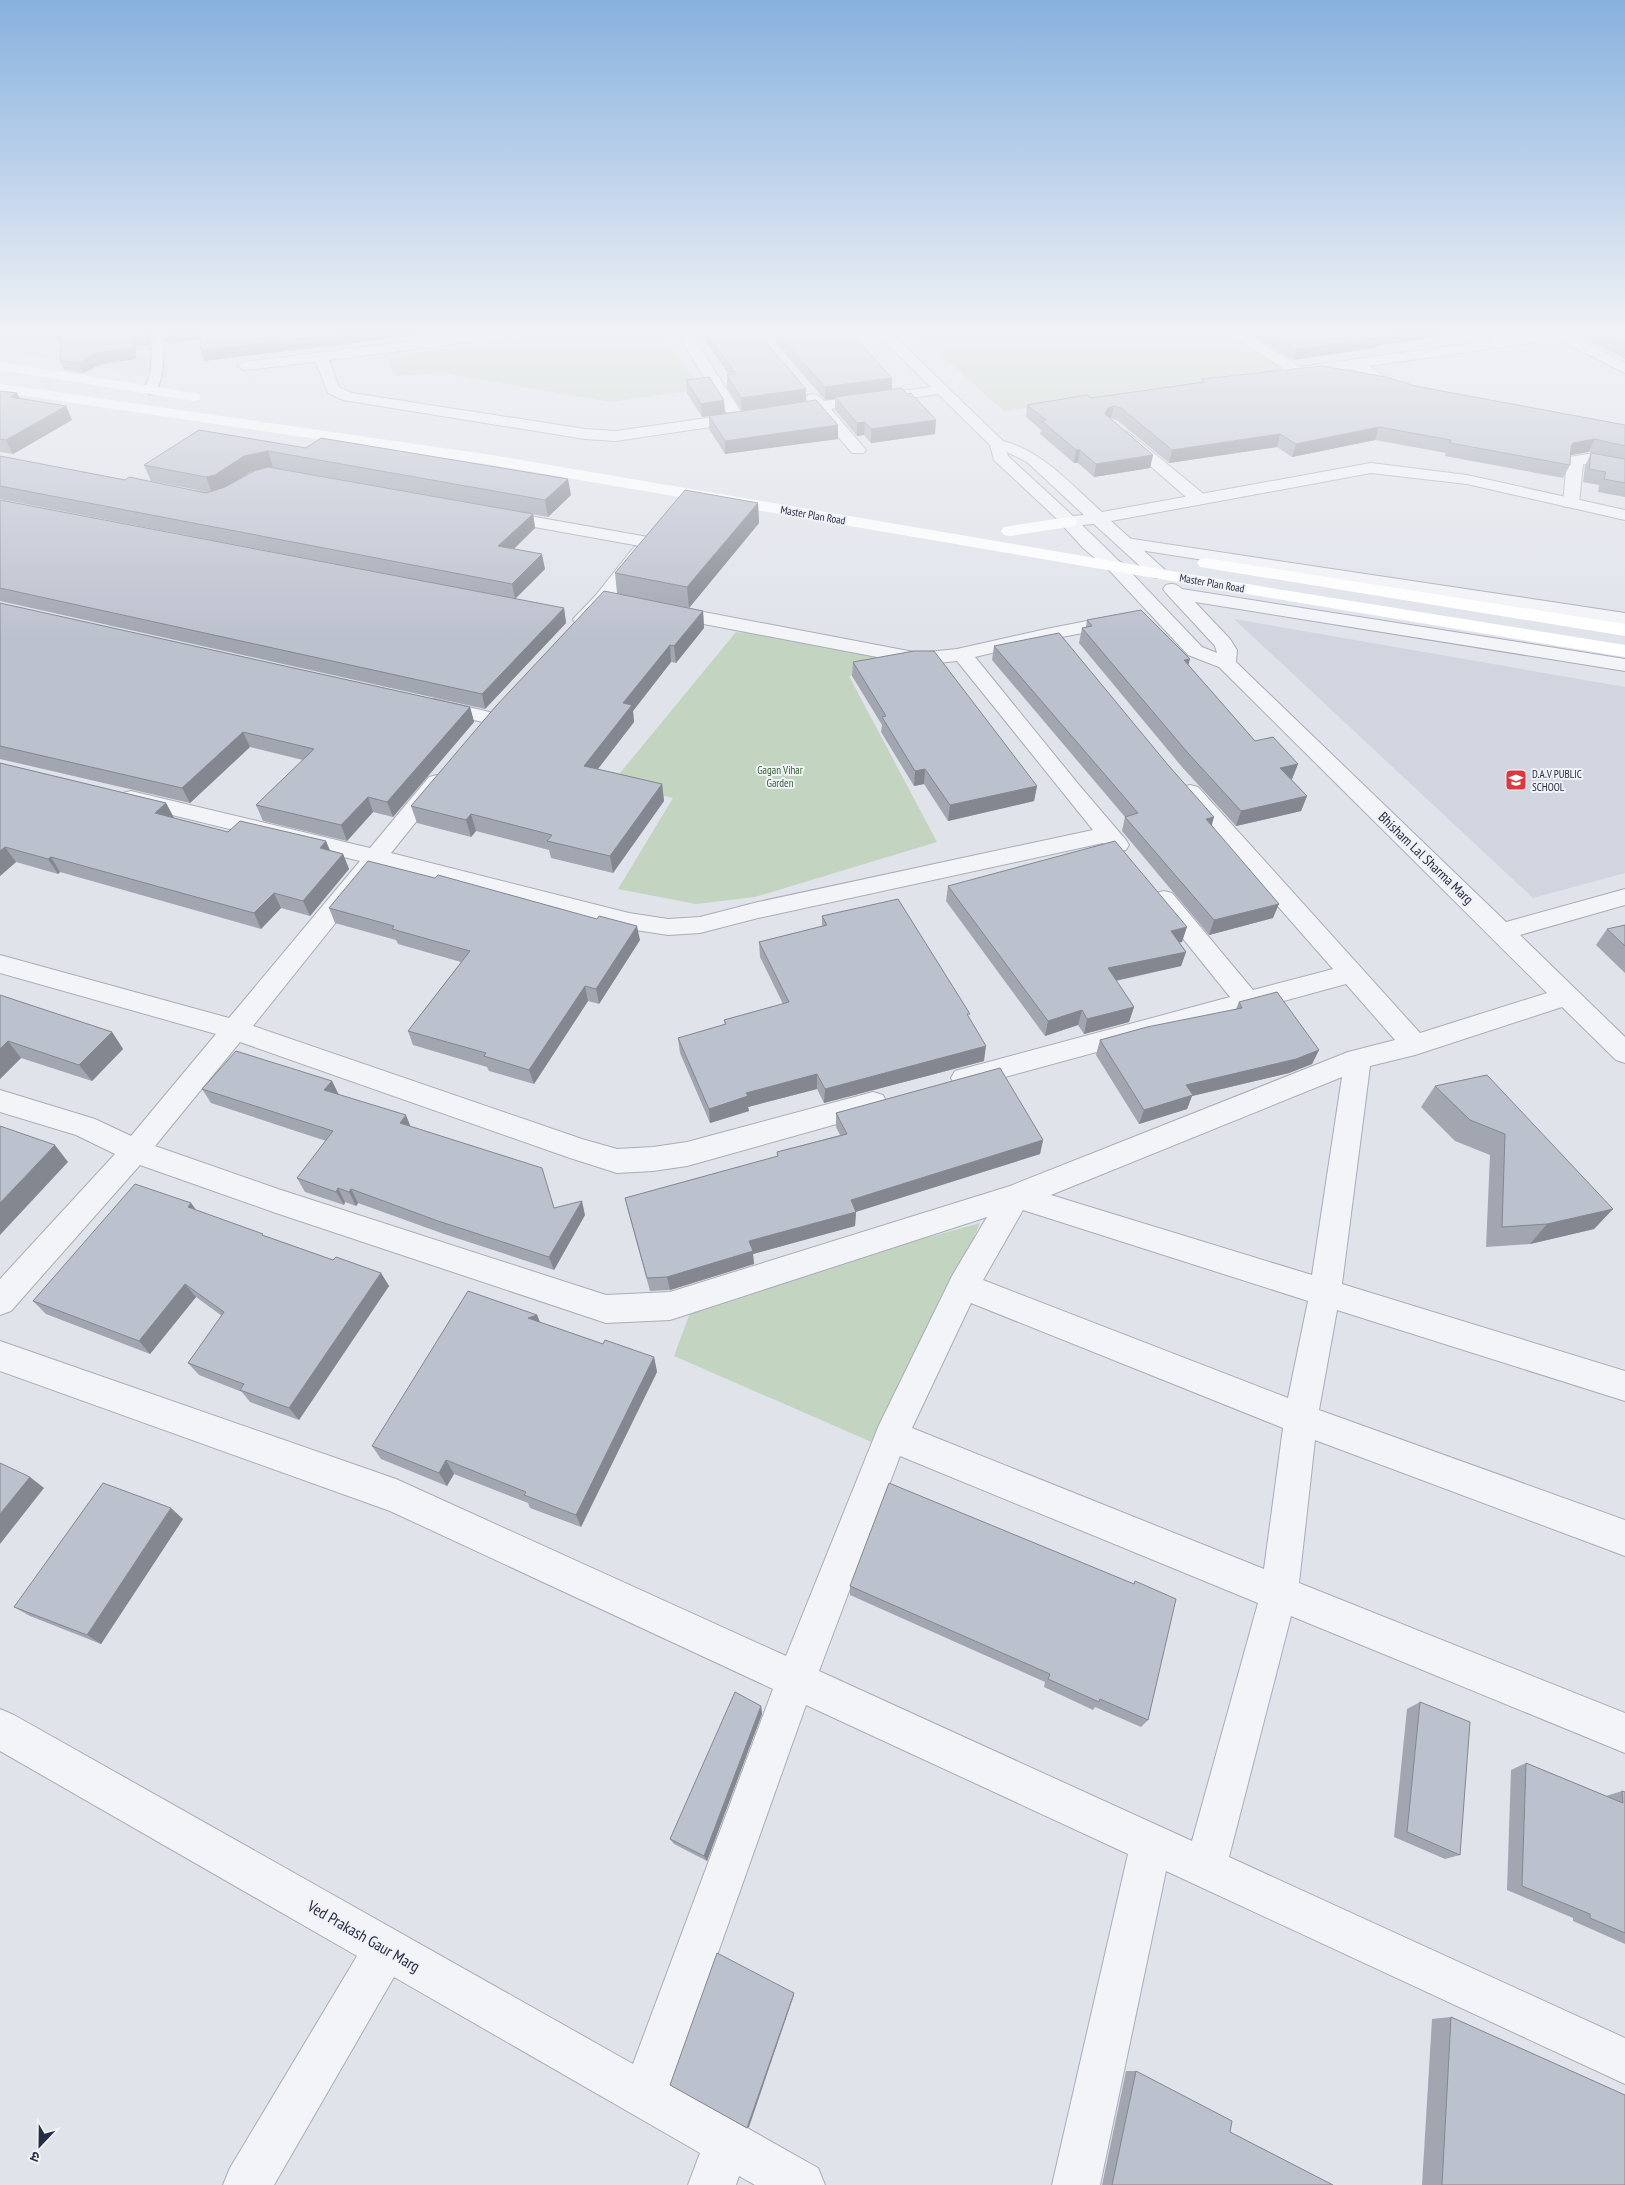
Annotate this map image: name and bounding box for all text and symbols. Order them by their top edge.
street label: Master Plan Road [779,502,847,528]
street label: Master Plan Road [1178,570,1246,596]
park label: Gagan Vihar Garden [757,763,803,790]
place label: D.A.V PUBLIC SCHOOL [1532,767,1582,794]
school or university icon: D.A.V PUBLIC SCHOOL [1504,768,1528,792]
street label: Bhisham Lal Sharma Marg [1375,808,1477,908]
street label: Ved Prakash Gaur Marg [303,1895,424,1976]
north arrow [15,2120,65,2170]
text: उ [27,2147,42,2167]

